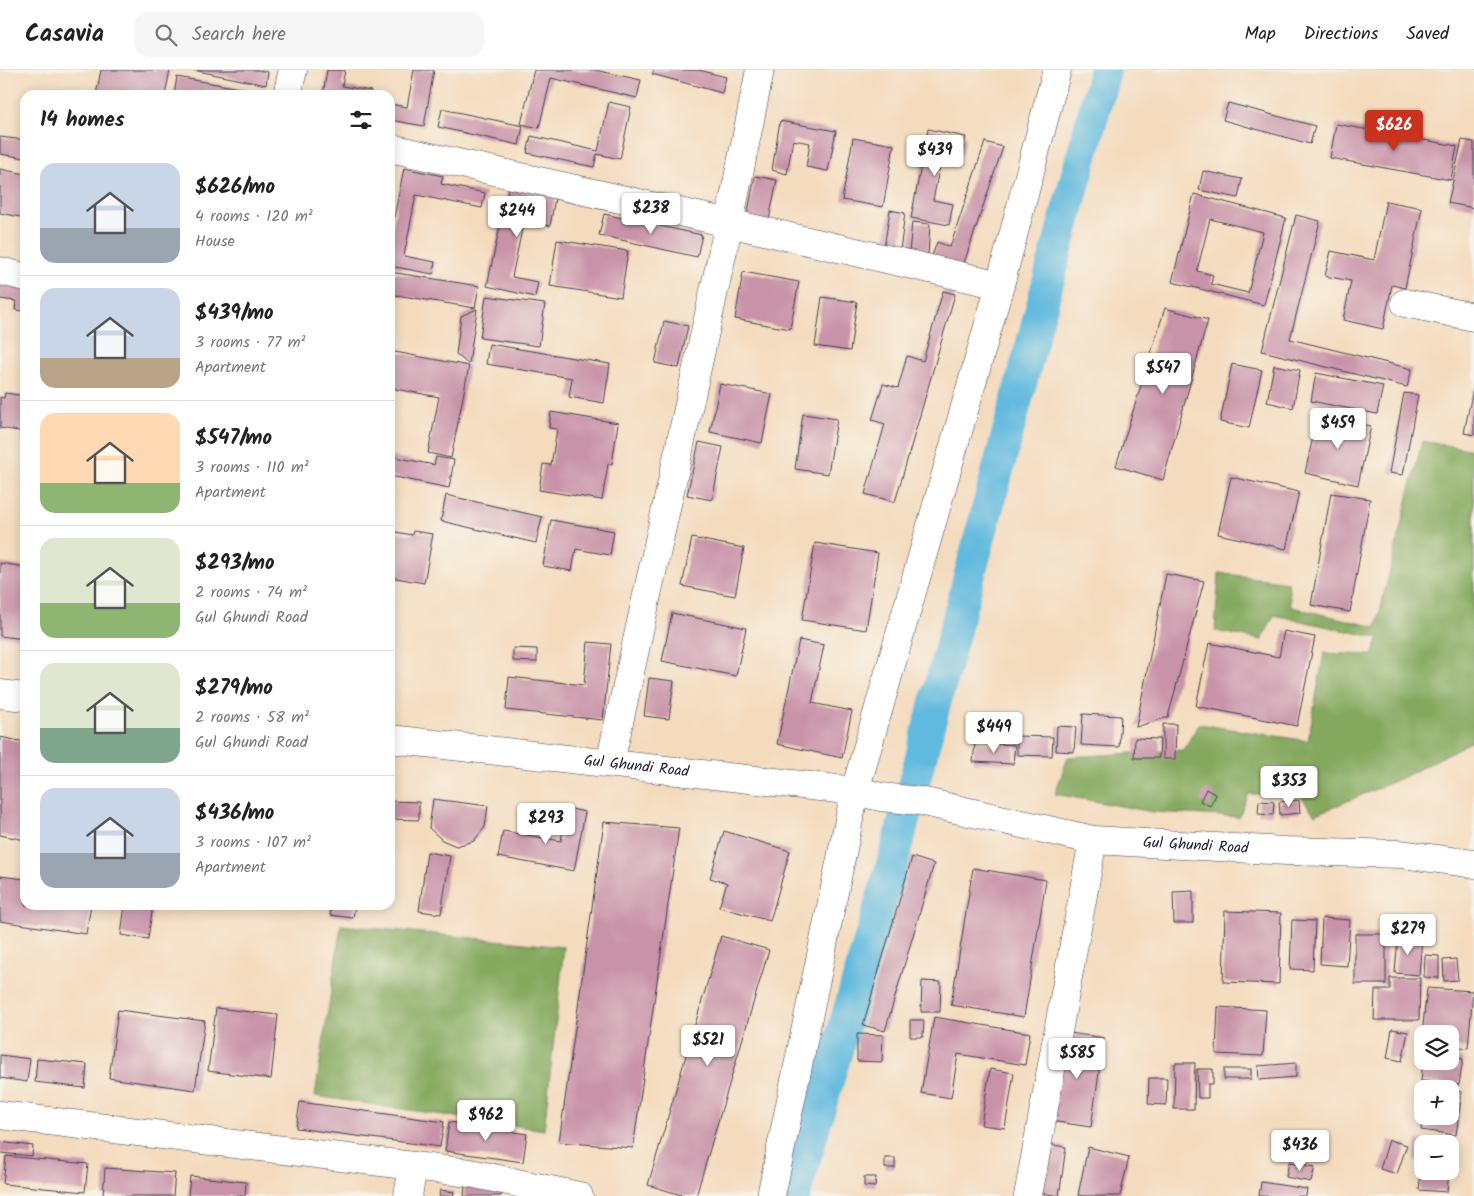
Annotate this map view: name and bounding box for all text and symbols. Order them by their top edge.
search box [134,12,484,57]
text: Casavia [25,15,104,54]
text: Search here [192,20,286,50]
text: Map [1244,20,1276,49]
text: Directions [1304,20,1378,49]
text: Saved [1406,20,1449,49]
icon: search [152,21,180,49]
text: 14 homes [40,104,125,137]
icon: filters [347,106,375,134]
pin: $626 [1364,109,1424,152]
text: $626 [1376,113,1412,138]
pin: $439 [905,134,965,177]
text: $439 [917,138,953,163]
text: $626/mo [195,171,275,204]
icon: home [80,183,140,243]
pin: $238 [621,192,681,235]
pin: $244 [487,196,547,238]
text: $238 [633,196,670,221]
text: $244 [499,199,535,224]
text: 4 rooms · 120 m² [195,204,313,229]
text: House [195,229,235,254]
text: $439/mo [195,297,274,330]
icon: home [80,308,140,368]
text: 3 rooms · 77 m² [195,330,305,355]
pin: $547 [1133,352,1193,395]
text: Apartment [195,355,266,380]
text: $547 [1146,356,1180,381]
pin: $459 [1308,408,1368,450]
text: $459 [1321,411,1355,436]
text: $547/mo [195,422,272,455]
icon: home [80,433,140,493]
text: 3 rooms · 110 m² [195,455,309,480]
text: Apartment [195,480,266,505]
text: $293/mo [195,547,275,580]
icon: home [80,558,140,618]
text: 2 rooms · 74 m² [195,580,307,605]
text: Gul Ghundi Road [195,605,308,630]
text: $279/mo [195,672,273,705]
icon: home [80,683,140,743]
text: 2 rooms · 58 m² [195,705,309,730]
pin: $449 [964,712,1024,754]
text: $449 [976,715,1012,740]
text: Gul Ghundi Road [195,730,308,755]
street label: Gul Ghundi Road [583,749,691,784]
pin: $353 [1259,766,1319,808]
text: $353 [1271,769,1307,794]
text: $436/mo [195,797,274,830]
pin: $293 [516,802,576,845]
text: $293 [528,806,564,831]
icon: home [80,808,140,868]
text: 3 rooms · 107 m² [195,830,311,855]
street label: Gul Ghundi Road [1142,831,1250,861]
text: Apartment [195,855,266,880]
pin: $279 [1378,914,1438,956]
text: $279 [1391,917,1425,942]
pin: $521 [678,1024,738,1067]
map controls [1414,1025,1459,1180]
button: layers [1414,1025,1459,1070]
text: $521 [692,1028,724,1053]
pin: $585 [1047,1038,1107,1080]
text: $585 [1059,1041,1095,1066]
button: + [1414,1080,1459,1125]
pin: $962 [456,1100,516,1142]
text: $962 [468,1103,504,1128]
pin: $436 [1270,1130,1330,1172]
text: $436 [1282,1133,1318,1158]
button: − [1414,1135,1459,1180]

